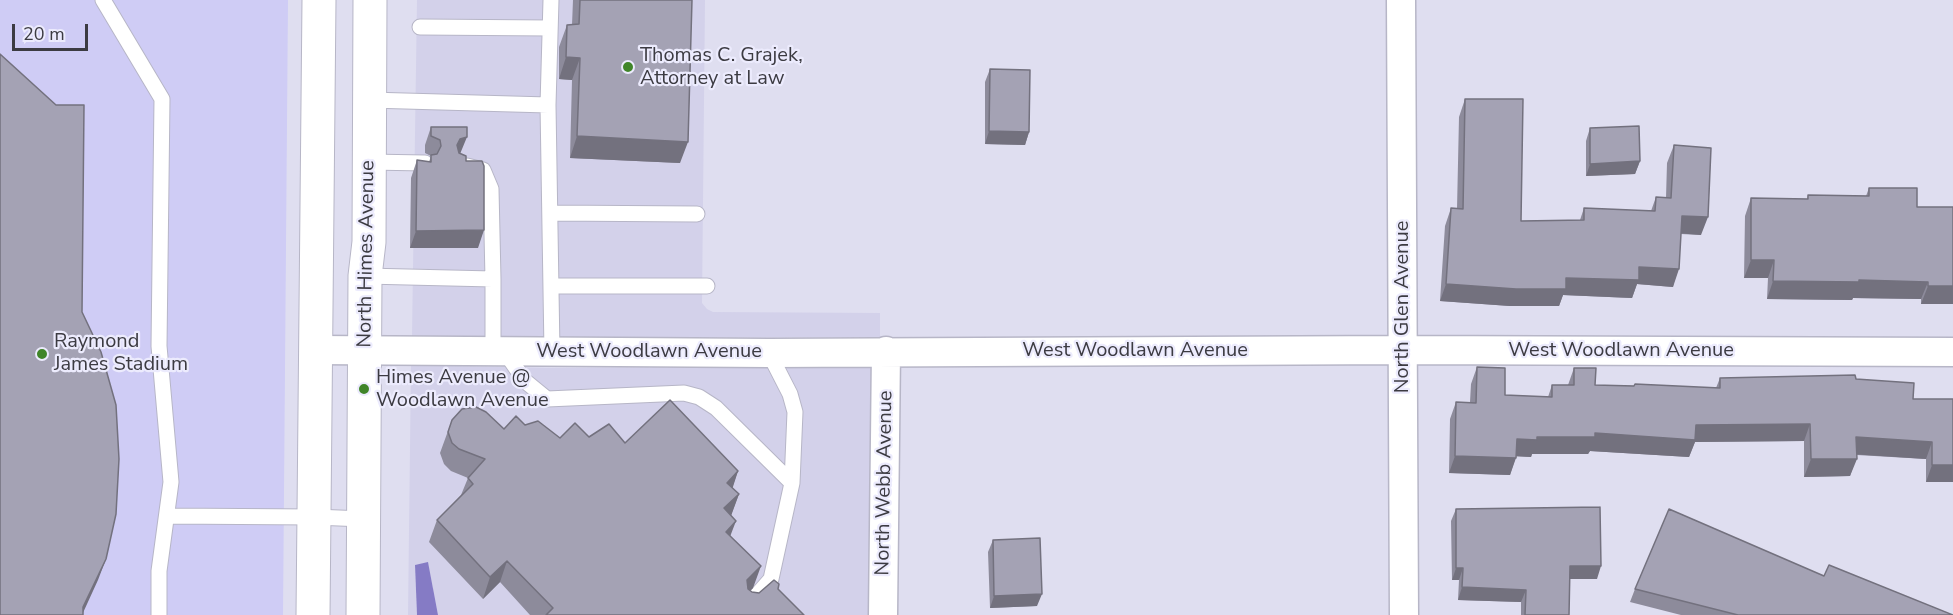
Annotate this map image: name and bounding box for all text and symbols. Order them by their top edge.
scale bar [15,12,92,50]
text: 20 m [23,22,65,46]
place label: Thomas C. Grajek, Attorney at Law [640,44,803,91]
marker: Thomas C. Grajek, Attorney at Law [621,60,635,74]
street label: North Himes Avenue [353,160,381,348]
street label: North Glen Avenue [1391,221,1415,393]
place label: Raymond James Stadium [54,330,188,377]
street label: West Woodlawn Avenue [1022,339,1248,363]
street label: West Woodlawn Avenue [1508,339,1734,363]
street label: West Woodlawn Avenue [536,340,762,364]
marker: Raymond James Stadium [35,347,49,361]
place label: Himes Avenue @ Woodlawn Avenue [376,366,549,413]
marker: Himes Avenue @ Woodlawn Avenue [357,382,371,396]
street label: North Webb Avenue [871,390,899,576]

